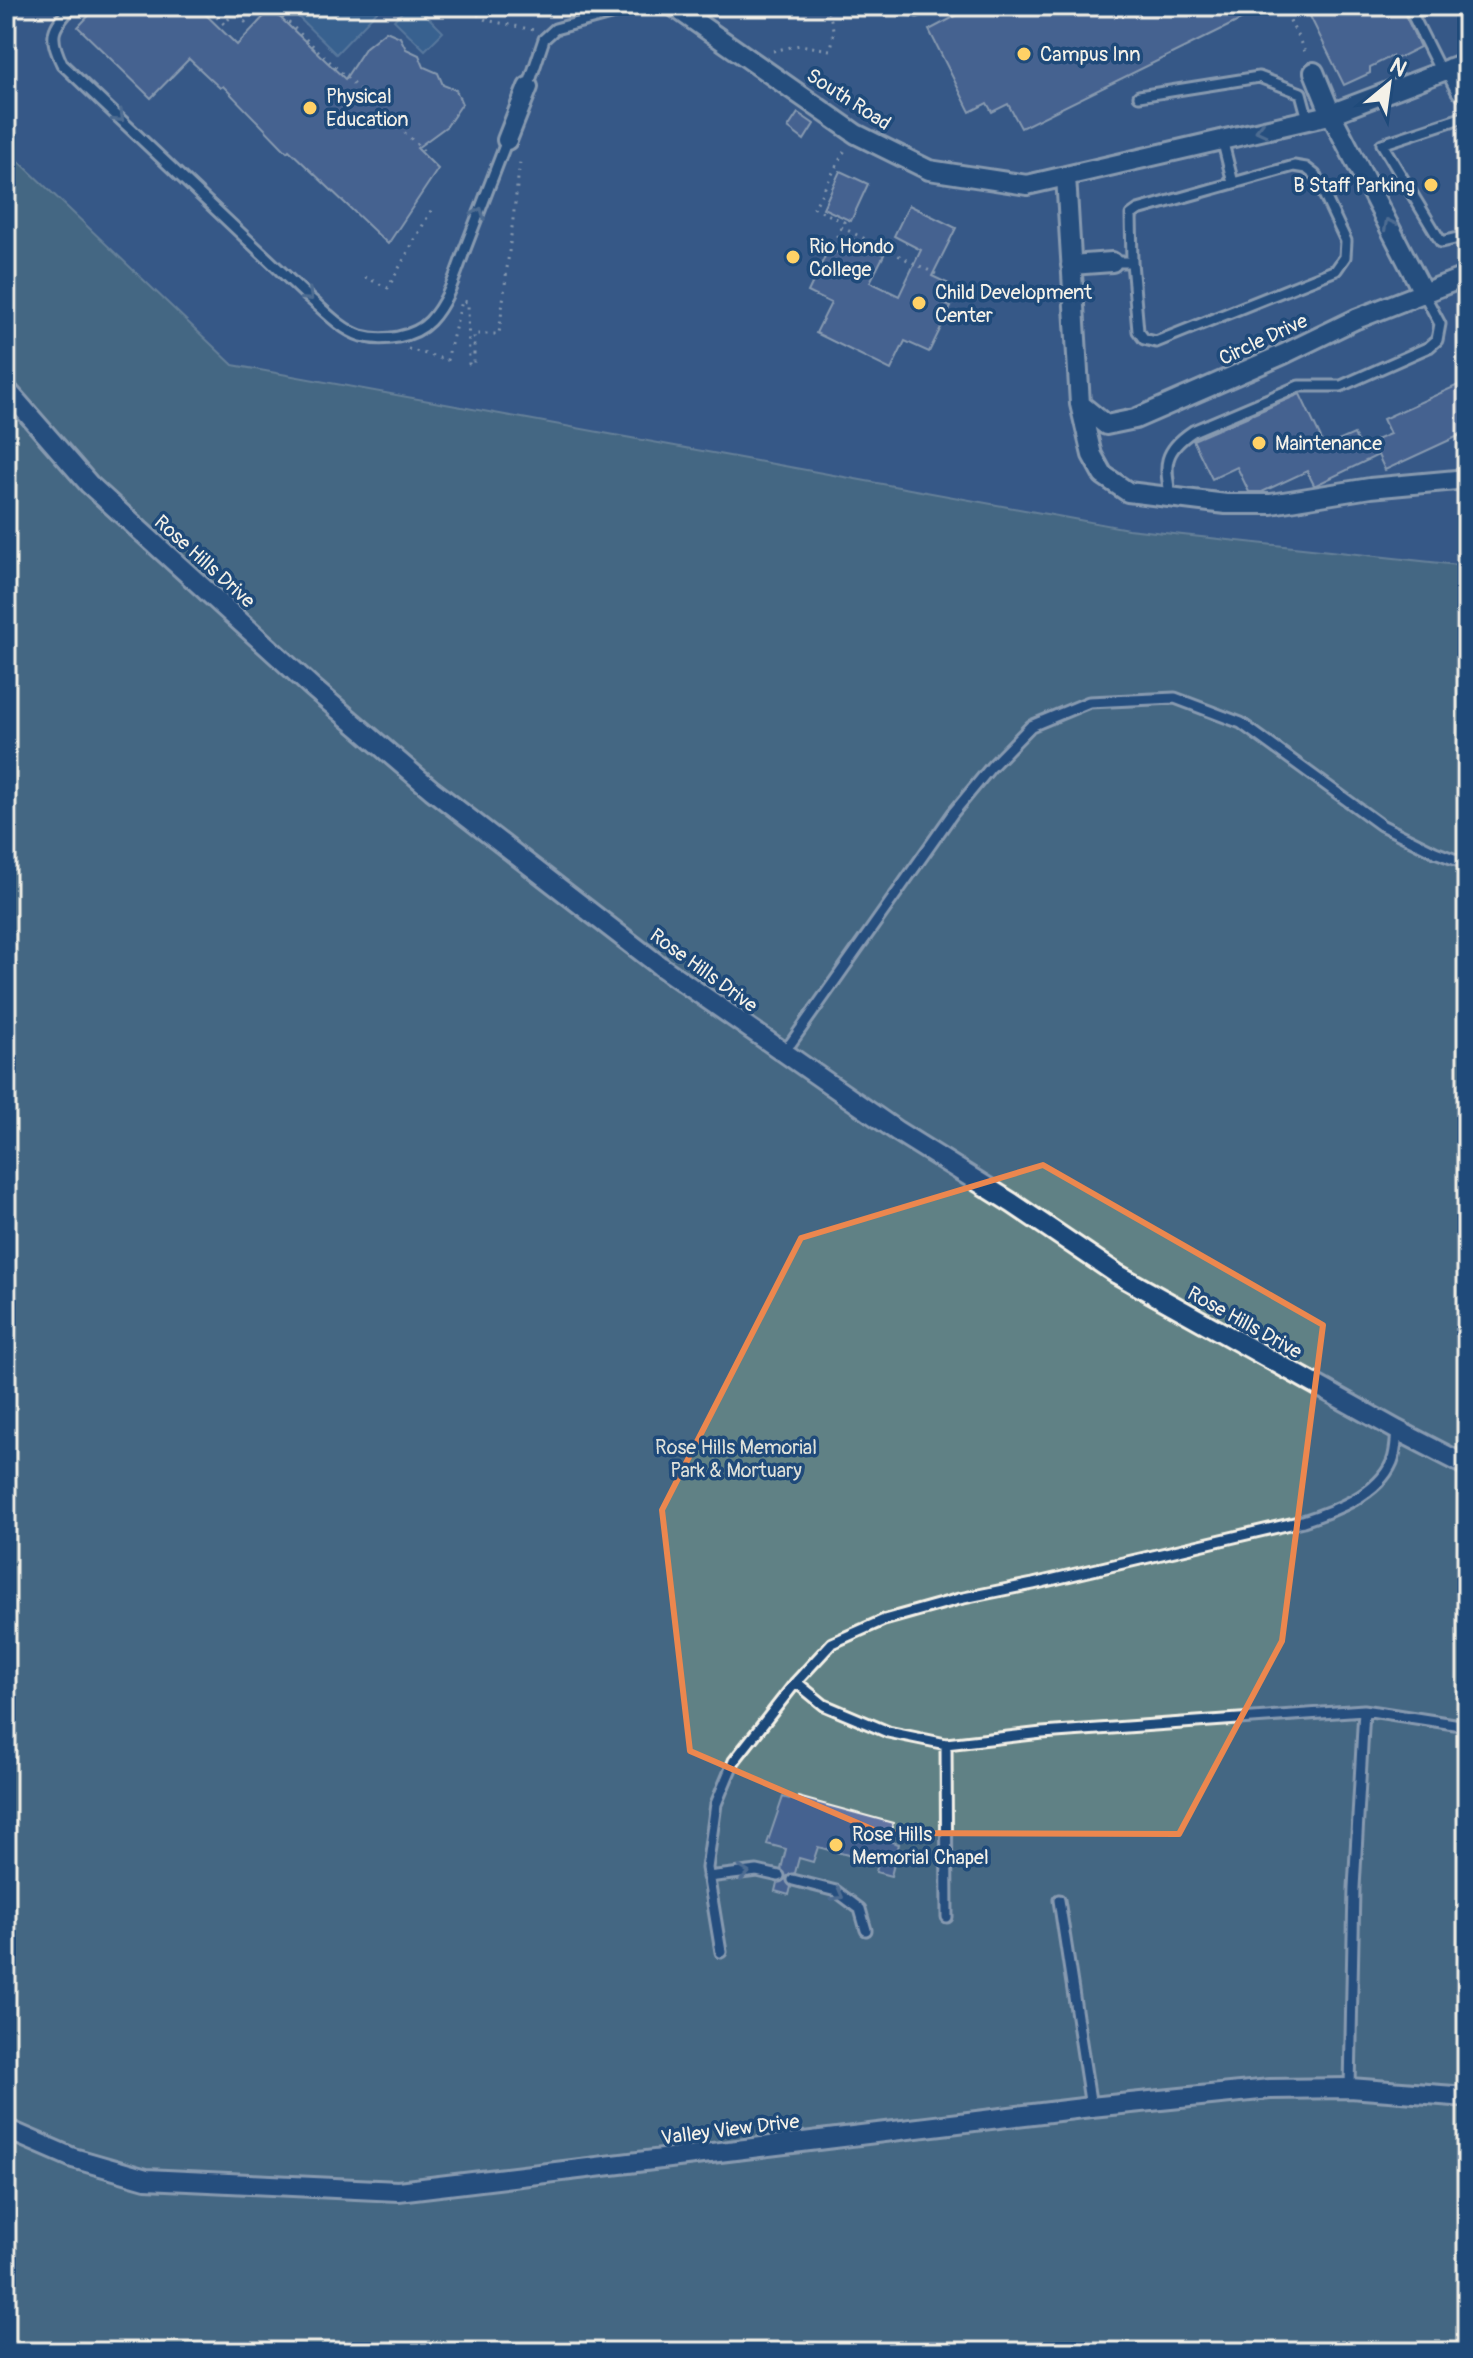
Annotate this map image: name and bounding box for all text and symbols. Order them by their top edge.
place label: Campus Inn [1040,42,1140,67]
north arrow [1349,44,1429,124]
marker: Campus Inn [1015,45,1033,63]
text: N [1385,52,1412,83]
street label: South Road [802,63,896,136]
place label: Physical Education [326,84,409,132]
marker: Physical Education [301,99,319,117]
one-way arrow [110,108,124,123]
one-way arrow [1254,121,1268,138]
place label: B Staff Parking [1293,173,1415,198]
marker: B Staff Parking [1422,176,1440,194]
one-way arrow [469,207,486,221]
one-way arrow [1383,218,1398,233]
place label: Rio Hondo College [809,234,894,282]
marker: Rio Hondo College [784,248,802,266]
place label: Child Development Center [935,280,1093,328]
one-way arrow [299,287,313,301]
marker: Child Development Center [910,294,928,312]
street label: Circle Drive [1215,308,1312,371]
place label: Maintenance [1275,431,1382,456]
marker: Maintenance [1250,434,1268,452]
street label: Rose Hills Drive [149,510,260,613]
street label: Rose Hills Drive [645,923,763,1018]
street label: Rose Hills Drive [1183,1281,1307,1364]
park label: Rose Hills Memorial Park & Mortuary [655,1435,817,1483]
place label: Rose Hills Memorial Chapel [852,1822,989,1870]
marker: Rose Hills Memorial Chapel [827,1836,845,1854]
one-way arrow [738,1865,751,1882]
one-way arrow [829,1885,844,1901]
street label: Valley View Drive [659,2109,801,2150]

